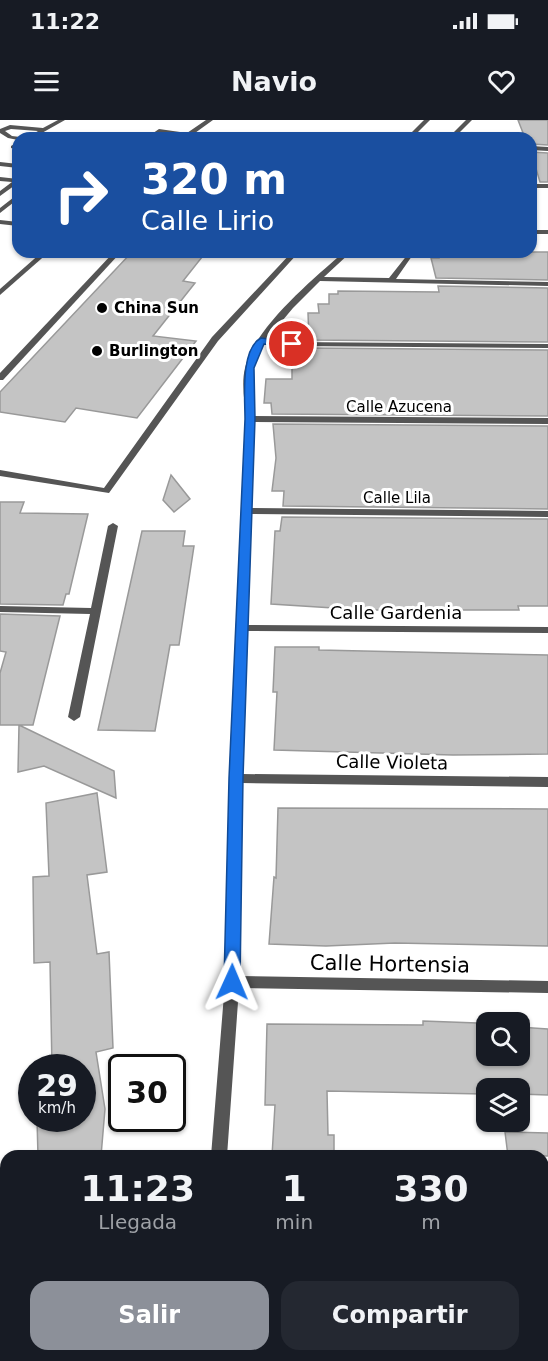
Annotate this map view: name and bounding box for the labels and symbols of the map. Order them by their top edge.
place label: China Sun [114,299,199,317]
marker: China Sun [95,301,109,315]
pin [266,318,317,369]
place label: Burlington [109,342,198,360]
marker: Burlington [90,344,104,358]
street label: Calle Azucena [346,398,452,416]
street label: Calle Lila [363,489,431,507]
street label: Calle Gardenia [330,602,462,623]
street label: Calle Violeta [336,751,448,773]
position arrow [200,950,264,1014]
street label: Calle Hortensia [310,951,470,977]
speed limit sign: 30 [108,1054,186,1132]

